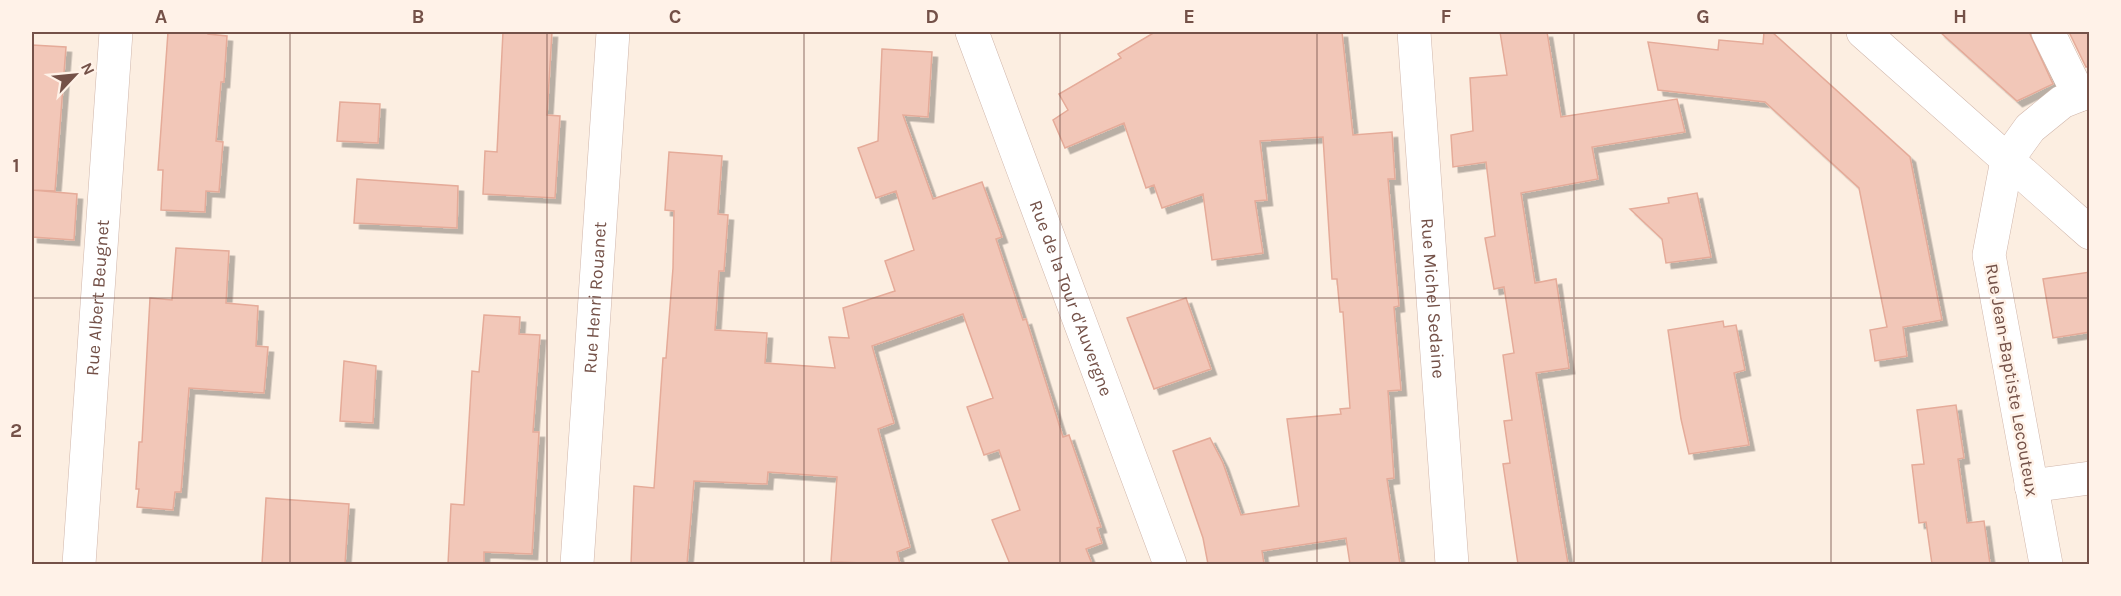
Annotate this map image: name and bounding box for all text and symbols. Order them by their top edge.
text: A [155,5,168,28]
text: B [412,5,424,28]
text: C [669,5,681,28]
text: D [925,5,939,28]
text: E [1183,5,1195,28]
text: F [1441,5,1452,28]
text: G [1696,5,1710,28]
text: H [1953,5,1967,28]
north arrow [45,45,105,105]
text: N [77,59,99,78]
text: 1 [12,154,20,177]
street label: Rue de la Tour d'Auvergne [1025,197,1118,399]
street label: Rue Michel Sedaine [1416,217,1450,379]
street label: Rue Albert Beugnet [81,218,114,377]
street label: Rue Henri Rouanet [579,221,611,374]
street label: Rue Jean-Baptiste Lecouteux [1981,262,2043,498]
text: 2 [10,419,22,442]

